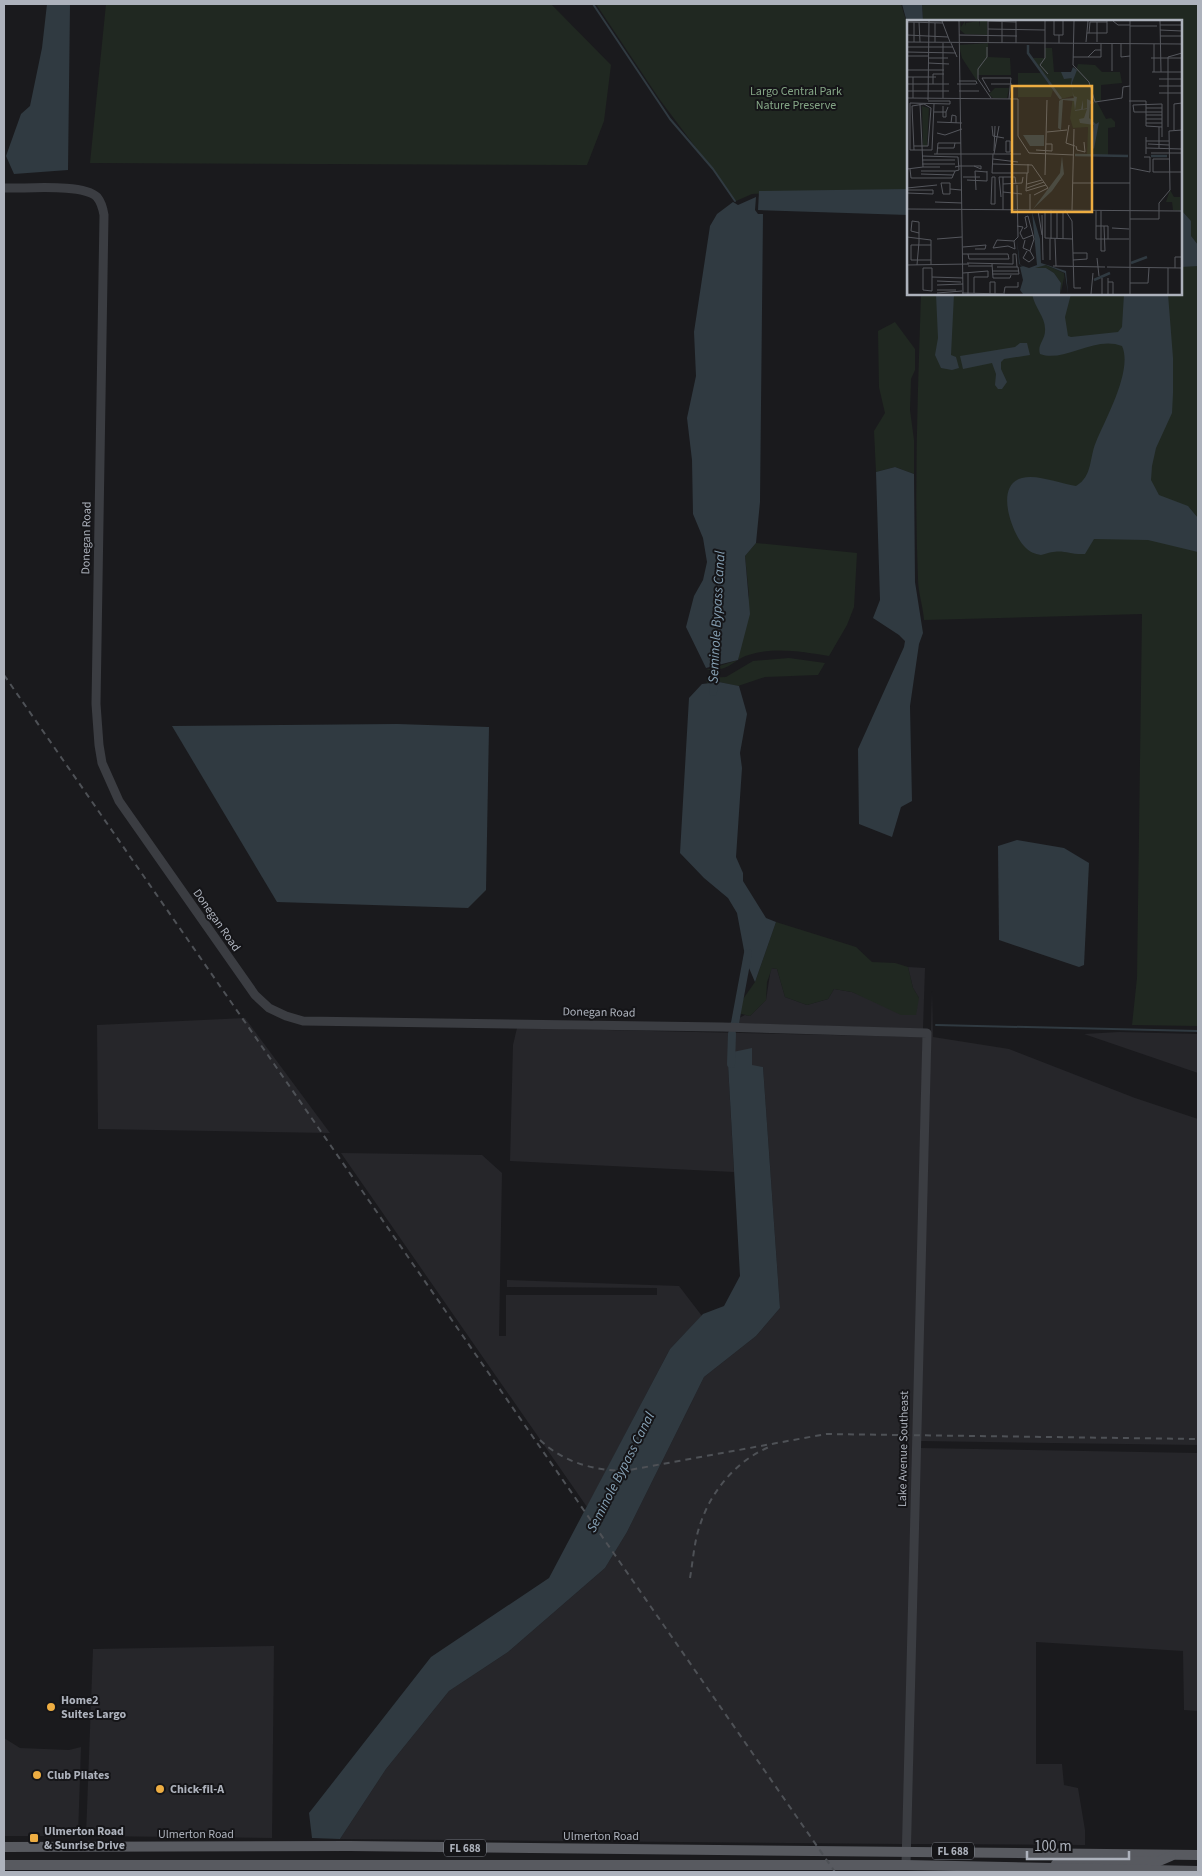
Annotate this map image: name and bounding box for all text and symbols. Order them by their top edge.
inset map [907,20,1182,295]
park label: Largo Central Park Nature Preserve [750,83,842,114]
street label: Donegan Road [77,501,96,575]
water label: Seminole Bypass Canal [704,550,730,684]
street label: Donegan Road [189,886,244,955]
street label: Donegan Road [562,1003,636,1022]
street label: Lake Avenue Southeast [894,1391,913,1507]
water label: Seminole Bypass Canal [582,1408,660,1536]
place label: Home2 Suites Largo [61,1692,126,1723]
marker: Home2 Suites Largo [45,1701,57,1713]
place label: Club Pilates [47,1767,109,1784]
marker: Club Pilates [31,1769,43,1781]
place label: Chick-fil-A [170,1781,224,1798]
marker: Chick-fil-A [154,1783,166,1795]
place label: Ulmerton Road & Sunrise Drive [44,1823,125,1854]
street label: Ulmerton Road [158,1826,234,1843]
street label: Ulmerton Road [563,1828,639,1845]
scale bar [1027,1828,1130,1860]
marker: Ulmerton Road & Sunrise Drive [28,1832,40,1844]
text: 100 m [1034,1836,1072,1857]
road number: FL 688 [444,1840,486,1856]
road number: FL 688 [932,1842,974,1860]

